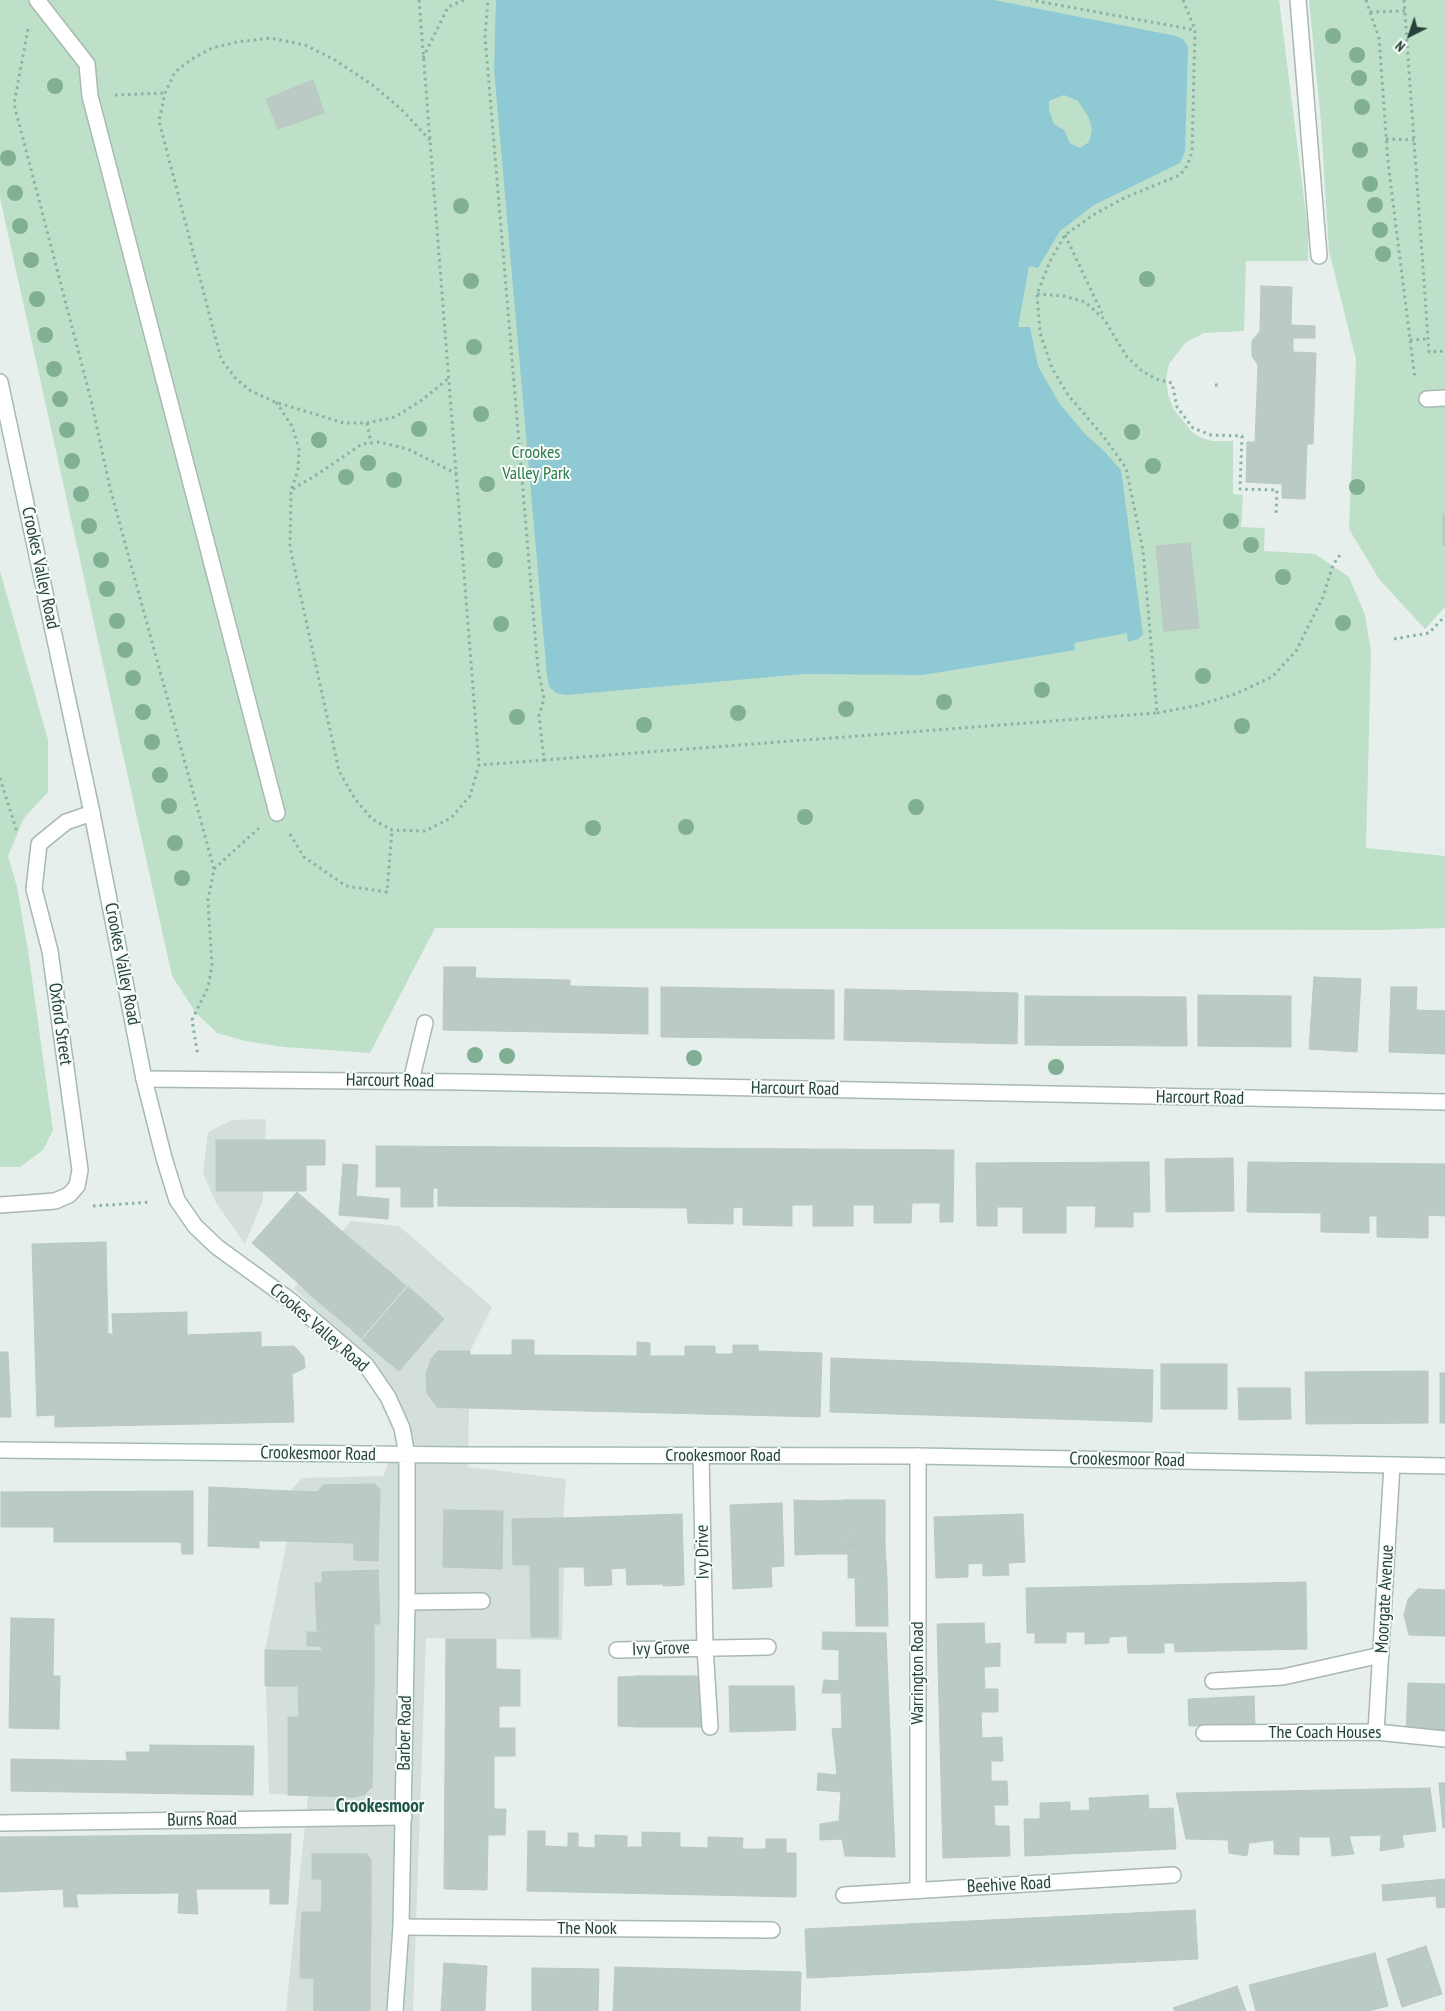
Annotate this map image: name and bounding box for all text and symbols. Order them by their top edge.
north arrow [1385,10,1435,60]
text: N [1391,37,1409,56]
park label: Crookes Valley Park [502,442,570,484]
street label: Crookes Valley Road [17,505,63,631]
street label: Crookes Valley Road [100,901,144,1027]
street label: Oxford Street [44,981,76,1067]
street label: Harcourt Road [346,1069,434,1093]
street label: Harcourt Road [751,1077,839,1101]
street label: Harcourt Road [1156,1086,1244,1110]
street label: Crookes Valley Road [265,1279,373,1377]
street label: Crookesmoor Road [260,1442,376,1466]
street label: Crookesmoor Road [665,1445,781,1467]
street label: Crookesmoor Road [1069,1448,1185,1472]
street label: Ivy Drive [692,1524,714,1580]
street label: Moorgate Avenue [1371,1544,1399,1654]
street label: Warrington Road [907,1621,929,1725]
street label: Ivy Grove [632,1637,690,1661]
street label: Barber Road [394,1695,416,1771]
street label: The Coach Houses [1269,1722,1381,1744]
district label: Crookesmoor [336,1796,424,1818]
street label: Burns Road [167,1809,237,1831]
street label: Beehive Road [967,1872,1051,1898]
street label: The Nook [557,1918,617,1940]

